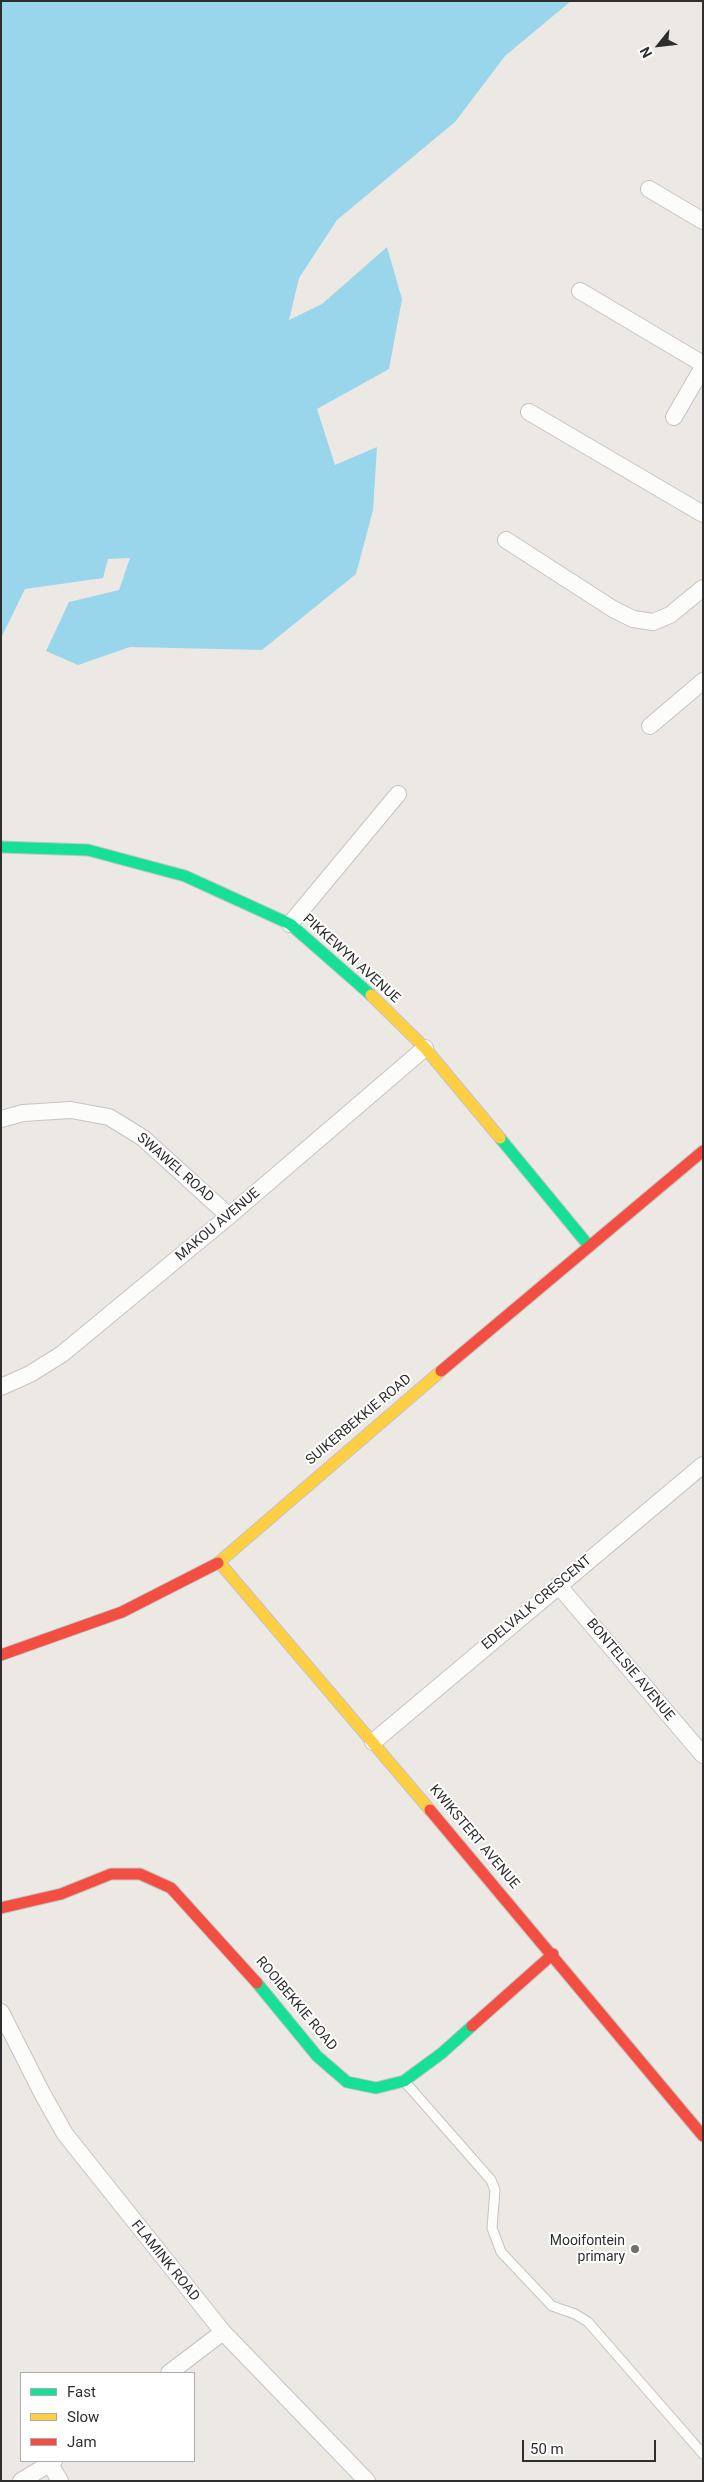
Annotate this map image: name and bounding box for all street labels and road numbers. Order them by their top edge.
street label: PIKKEWYN AVENUE [299,911,403,1007]
street label: SWAWEL ROAD [133,1130,217,1206]
street label: MAKOU AVENUE [173,1185,263,1265]
street label: SUIKERBEKKIE ROAD [303,1371,415,1469]
street label: EDELVALK CRESCENT [479,1552,595,1654]
street label: BONTELSIE AVENUE [582,1616,678,1724]
street label: KWIKSTERT AVENUE [426,1782,522,1892]
street label: ROOIBEKKIE ROAD [252,1954,340,2054]
street label: FLAMINK ROAD [127,2217,203,2305]

